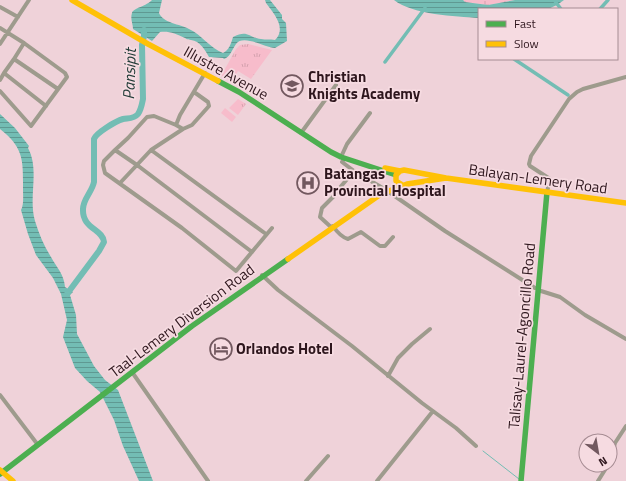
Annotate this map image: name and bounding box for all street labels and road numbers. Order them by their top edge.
street label: Illustre Avenue [180,40,273,105]
street label: Balayan-Lemery Road [467,157,609,200]
street label: Talisay-Laurel-Agoncillo Road [502,242,541,430]
street label: Taal-Lemery Diversion Road [104,258,259,383]

